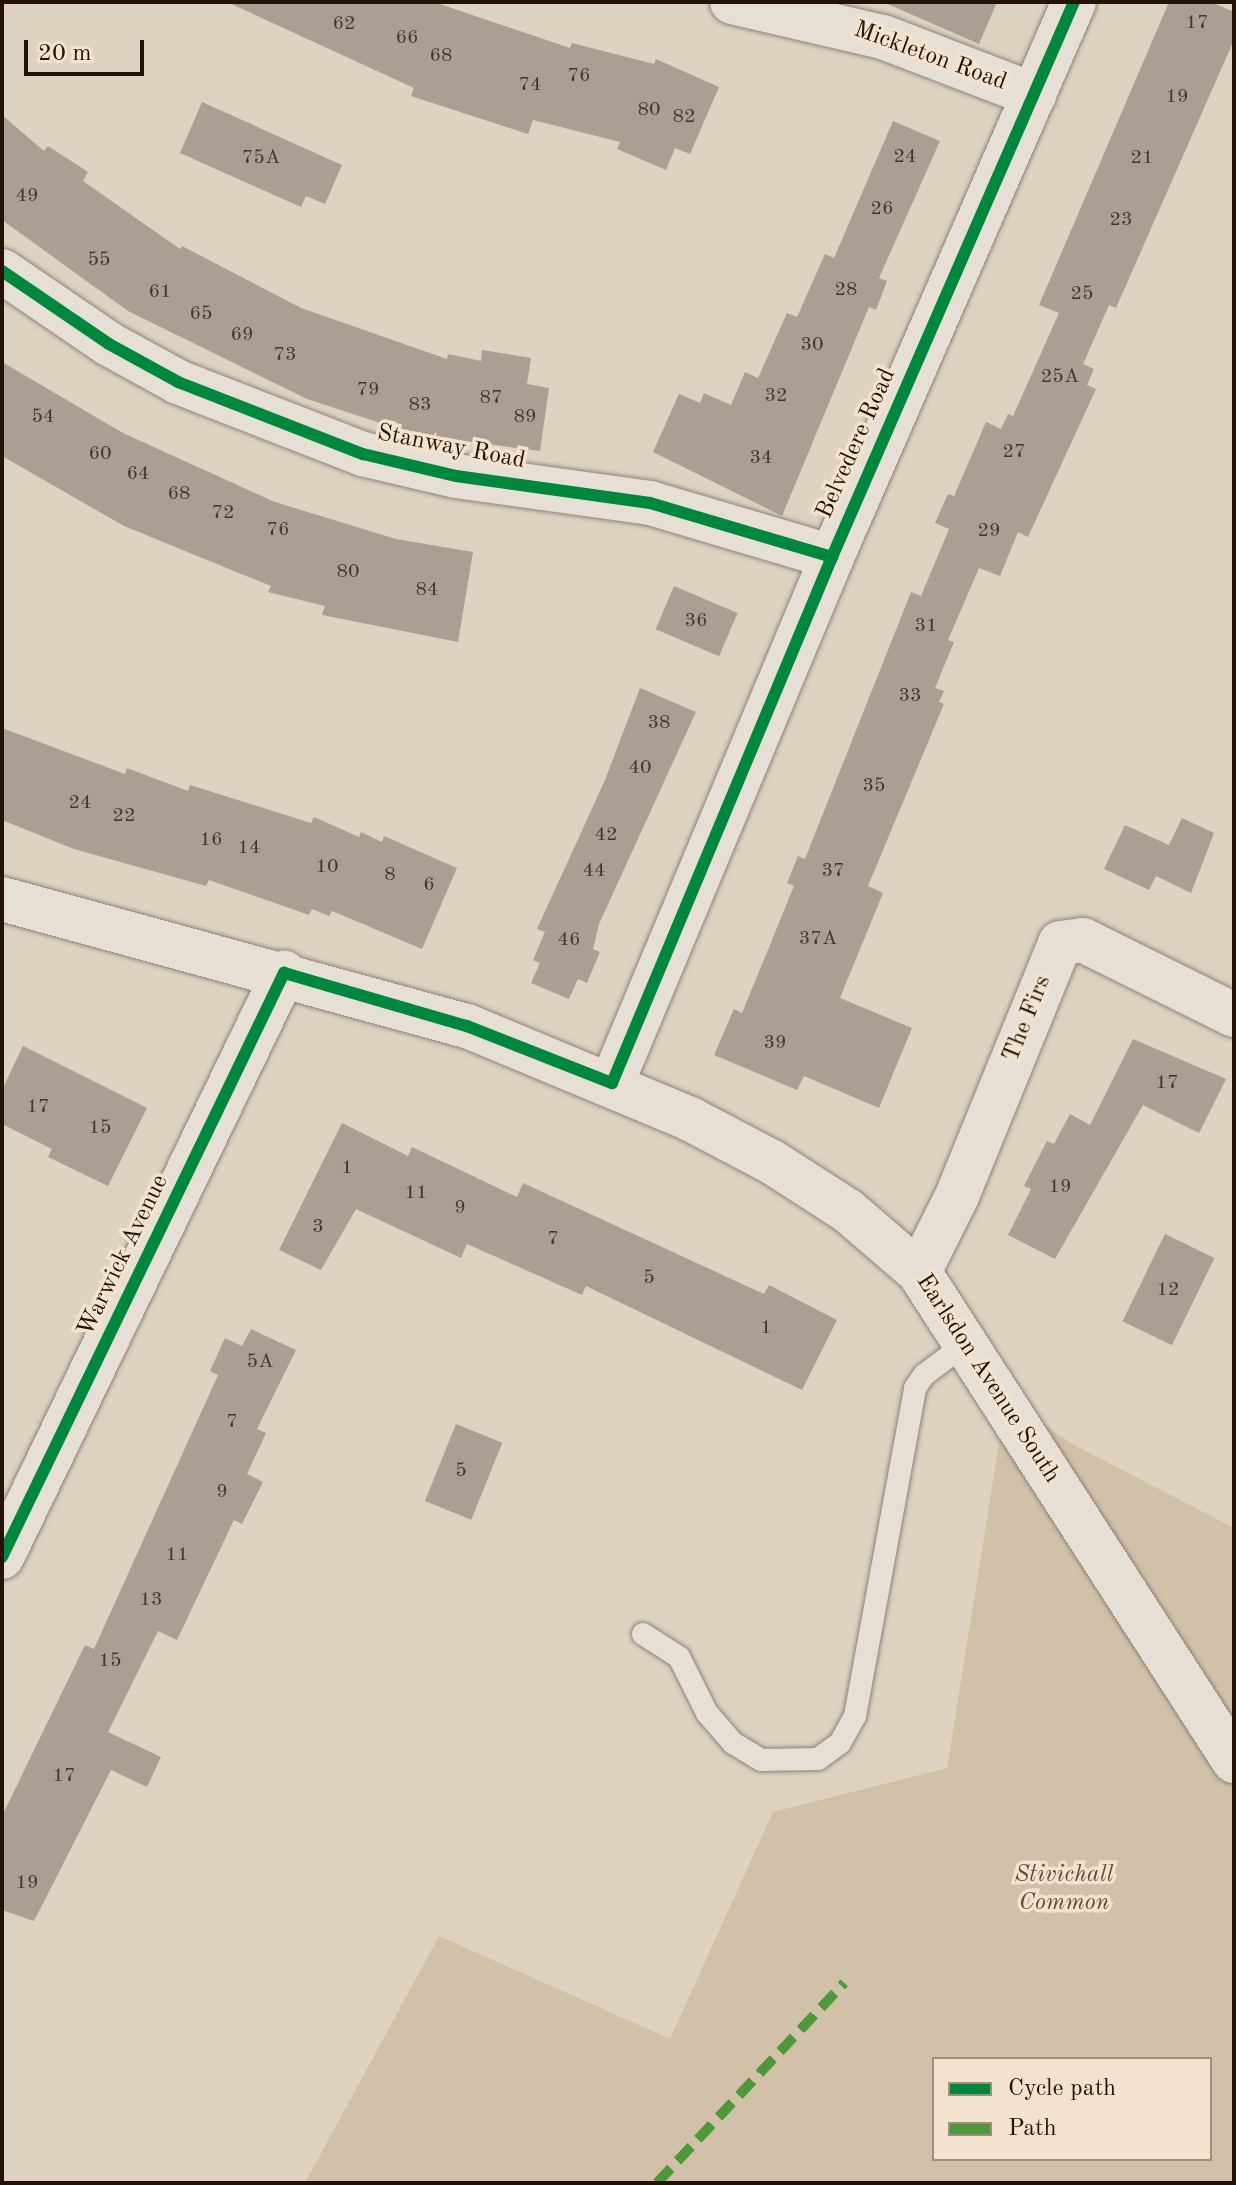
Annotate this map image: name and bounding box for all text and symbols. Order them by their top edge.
house number: 17 [1185,11,1209,35]
house number: 62 [332,12,356,36]
street label: Mickleton Road [850,16,1010,98]
scale bar [28,24,148,74]
house number: 66 [395,26,419,50]
text: 20 m [38,42,92,66]
house number: 68 [429,44,453,68]
house number: 76 [567,64,591,88]
house number: 74 [518,73,542,97]
house number: 19 [1165,85,1189,109]
house number: 80 [637,98,661,122]
house number: 82 [672,105,696,129]
house number: 24 [893,145,917,169]
house number: 75A [242,146,280,170]
house number: 21 [1130,146,1154,170]
house number: 49 [15,184,39,208]
house number: 26 [870,197,894,221]
house number: 23 [1109,208,1133,232]
house number: 55 [87,248,111,272]
house number: 28 [834,278,858,302]
house number: 61 [148,280,172,304]
house number: 25 [1070,282,1094,306]
house number: 65 [189,302,213,326]
house number: 69 [230,323,254,347]
house number: 30 [800,333,824,357]
house number: 73 [273,343,297,367]
street label: Belvedere Road [811,364,903,524]
house number: 25A [1041,365,1079,389]
house number: 79 [356,378,380,402]
house number: 32 [764,384,788,408]
house number: 87 [479,386,503,410]
house number: 83 [408,393,432,417]
house number: 54 [31,405,55,429]
house number: 89 [513,405,537,429]
street label: Stanway Road [374,420,528,476]
house number: 27 [1002,440,1026,464]
house number: 60 [88,442,112,466]
house number: 34 [749,446,773,470]
house number: 64 [126,462,150,486]
house number: 68 [167,482,191,506]
house number: 72 [211,501,235,525]
house number: 76 [266,518,290,542]
house number: 29 [977,519,1001,543]
house number: 80 [336,560,360,584]
house number: 84 [415,578,439,602]
house number: 36 [684,609,708,633]
house number: 31 [914,614,938,638]
house number: 33 [898,684,922,708]
house number: 38 [647,711,671,735]
house number: 40 [628,756,652,780]
house number: 35 [862,774,886,798]
house number: 24 [68,791,92,815]
house number: 22 [112,804,136,828]
house number: 42 [594,823,618,847]
house number: 16 [199,828,223,852]
house number: 14 [237,836,261,860]
house number: 10 [315,855,339,879]
house number: 44 [582,859,606,883]
house number: 37 [821,859,845,883]
house number: 8 [384,863,396,887]
house number: 6 [423,873,435,897]
house number: 37A [799,927,837,951]
house number: 46 [557,928,581,952]
street label: The Firs [998,971,1058,1067]
house number: 39 [763,1031,787,1055]
house number: 17 [1155,1071,1179,1095]
house number: 17 [26,1095,50,1119]
house number: 15 [88,1116,112,1140]
house number: 1 [341,1156,353,1180]
street label: Warwick Avenue [72,1170,176,1342]
house number: 19 [1048,1175,1072,1199]
house number: 11 [404,1181,428,1205]
house number: 9 [454,1196,466,1220]
house number: 3 [312,1215,324,1239]
house number: 7 [547,1227,559,1251]
house number: 5 [643,1266,655,1290]
street label: Earlsdon Avenue South [909,1269,1065,1489]
house number: 12 [1156,1278,1180,1302]
house number: 1 [760,1316,772,1340]
house number: 5A [247,1350,273,1374]
house number: 7 [226,1410,238,1434]
house number: 5 [455,1459,467,1483]
house number: 9 [216,1480,228,1504]
house number: 11 [165,1543,189,1567]
house number: 13 [139,1588,163,1612]
house number: 15 [98,1649,122,1673]
house number: 17 [52,1764,76,1788]
park label: Stivichall Common [1014,1862,1114,1918]
house number: 19 [15,1871,39,1895]
legend [932,2057,1212,2161]
text: Cycle path [1008,2077,1116,2101]
text: Path [1008,2117,1057,2141]

